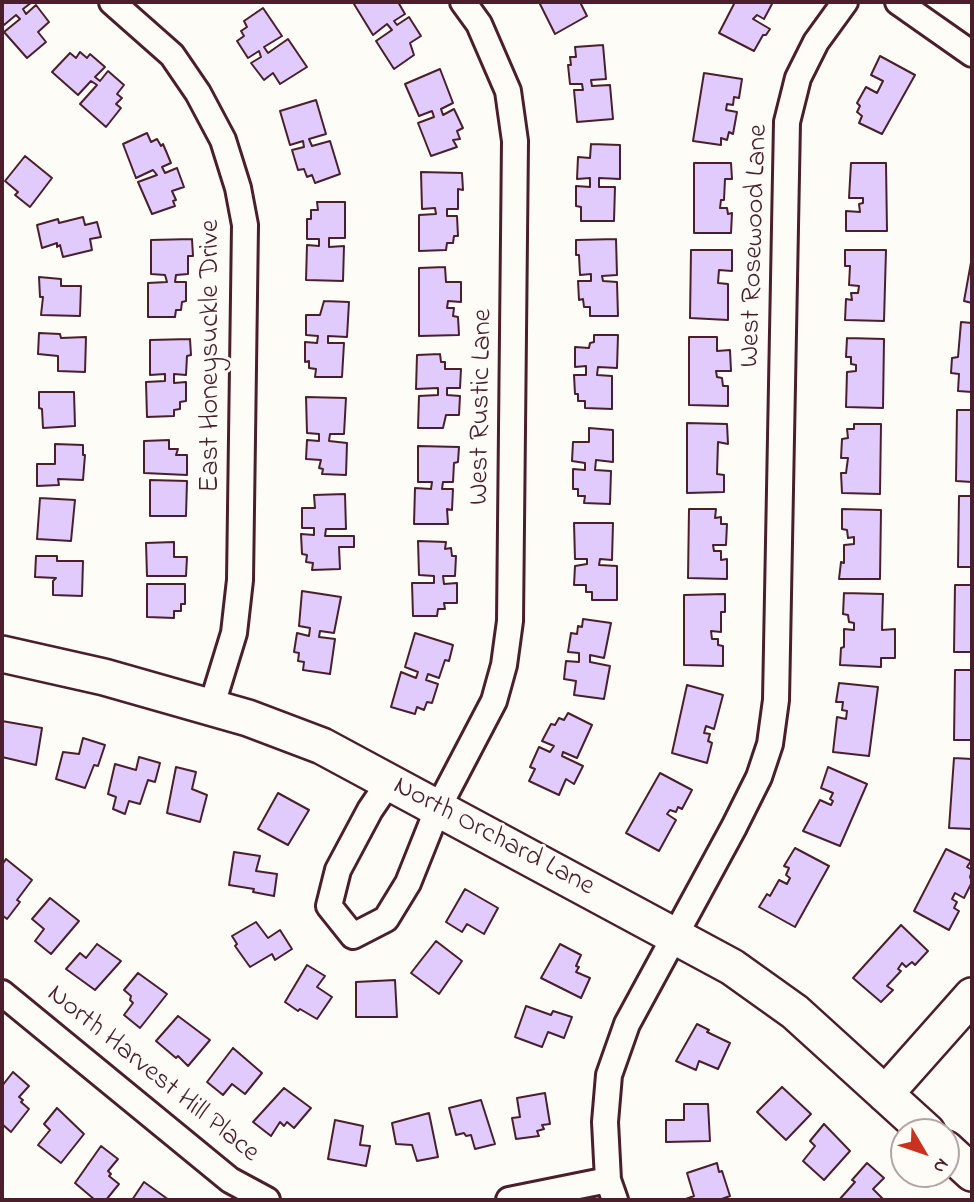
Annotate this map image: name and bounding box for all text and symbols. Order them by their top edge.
street label: West Rosewood Lane [735,124,777,368]
street label: East Honeysuckle Drive [195,219,229,493]
street label: West Rustic Lane [464,309,502,505]
street label: North Orchard Lane [387,771,599,905]
street label: North Harvest Hill Place [39,979,265,1171]
north arrow [890,1118,960,1188]
text: N [926,1152,955,1179]

